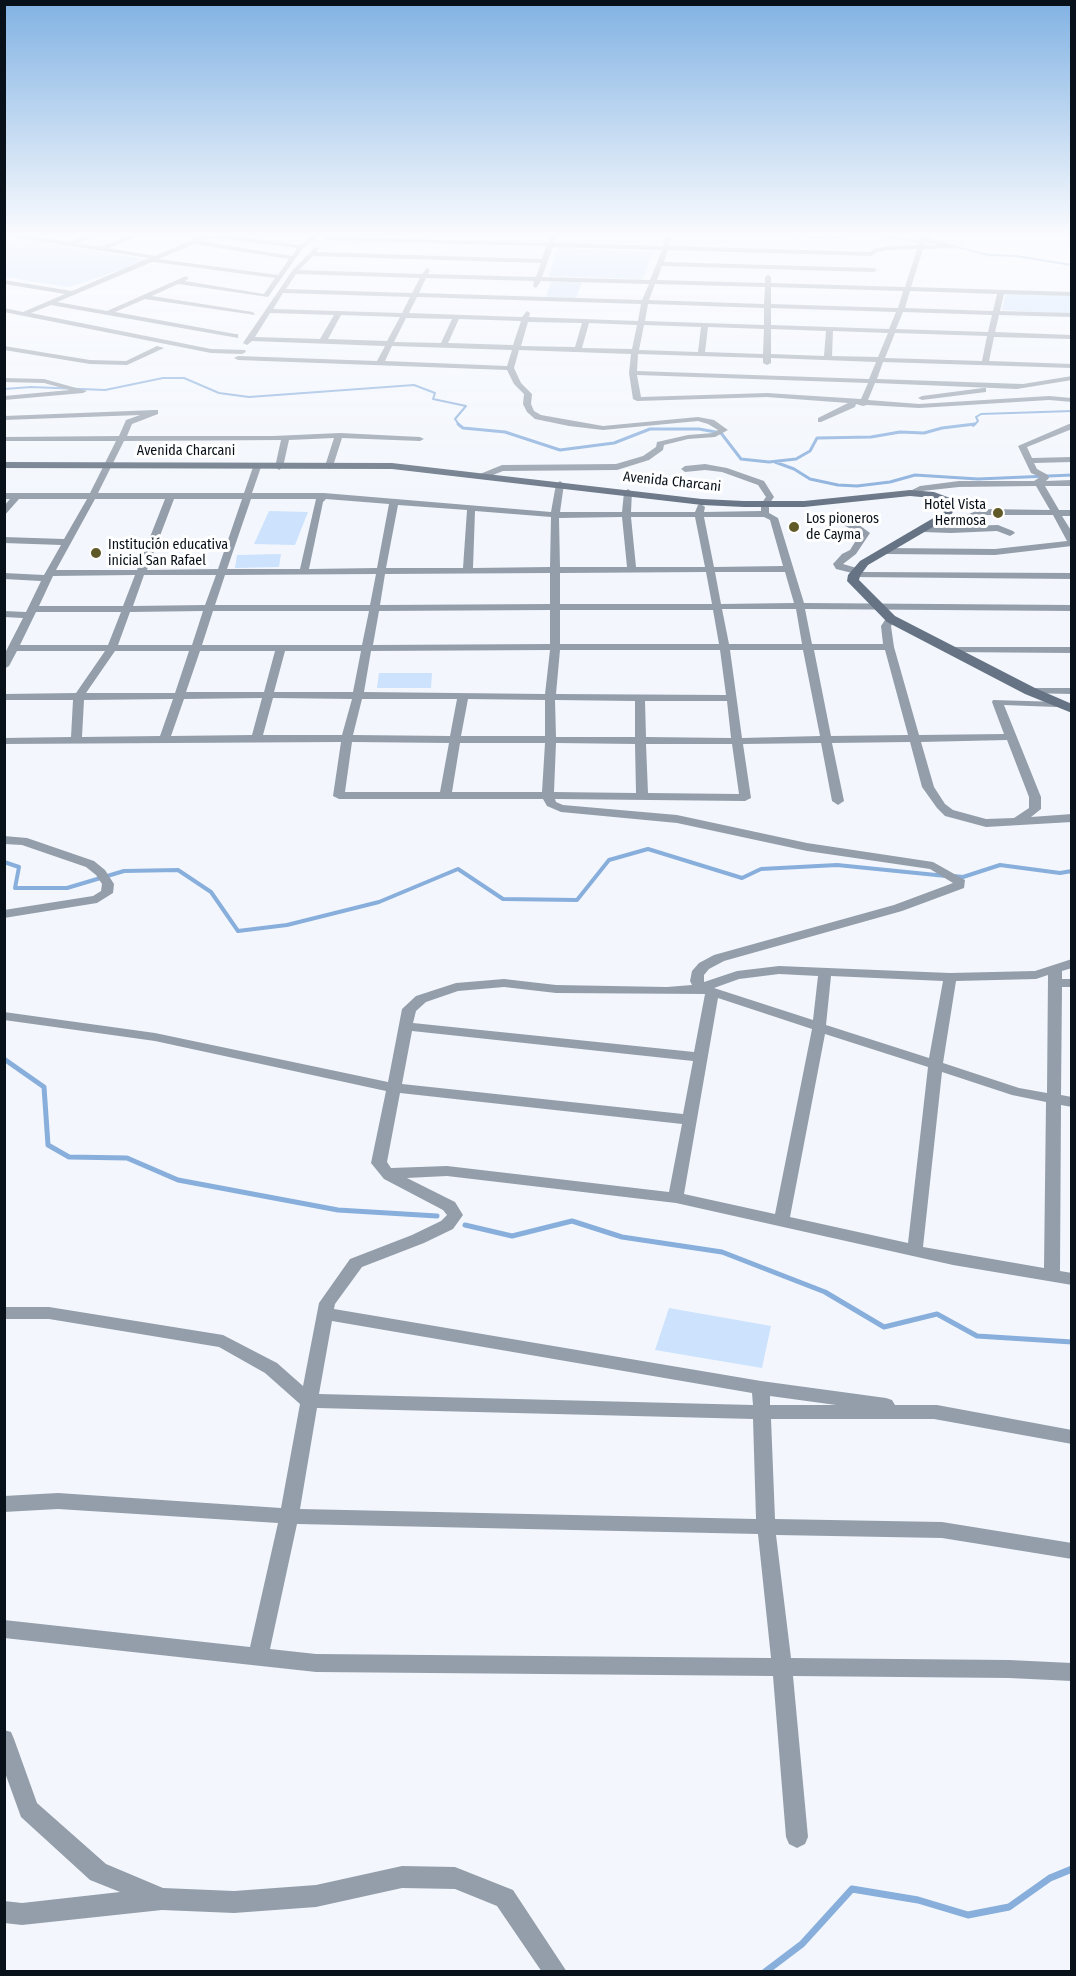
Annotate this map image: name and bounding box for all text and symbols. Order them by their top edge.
street label: Avenida Charcani [137,443,235,459]
street label: Avenida Charcani [622,469,722,495]
place label: Hotel Vista Hermosa [924,497,986,530]
marker: Hotel Vista Hermosa [991,506,1005,520]
place label: Los pioneros de Cayma [806,511,879,544]
marker: Los pioneros de Cayma [787,520,801,534]
place label: Institución educativa inicial San Rafael [108,537,228,570]
marker: Institución educativa inicial San Rafael [89,546,103,560]

